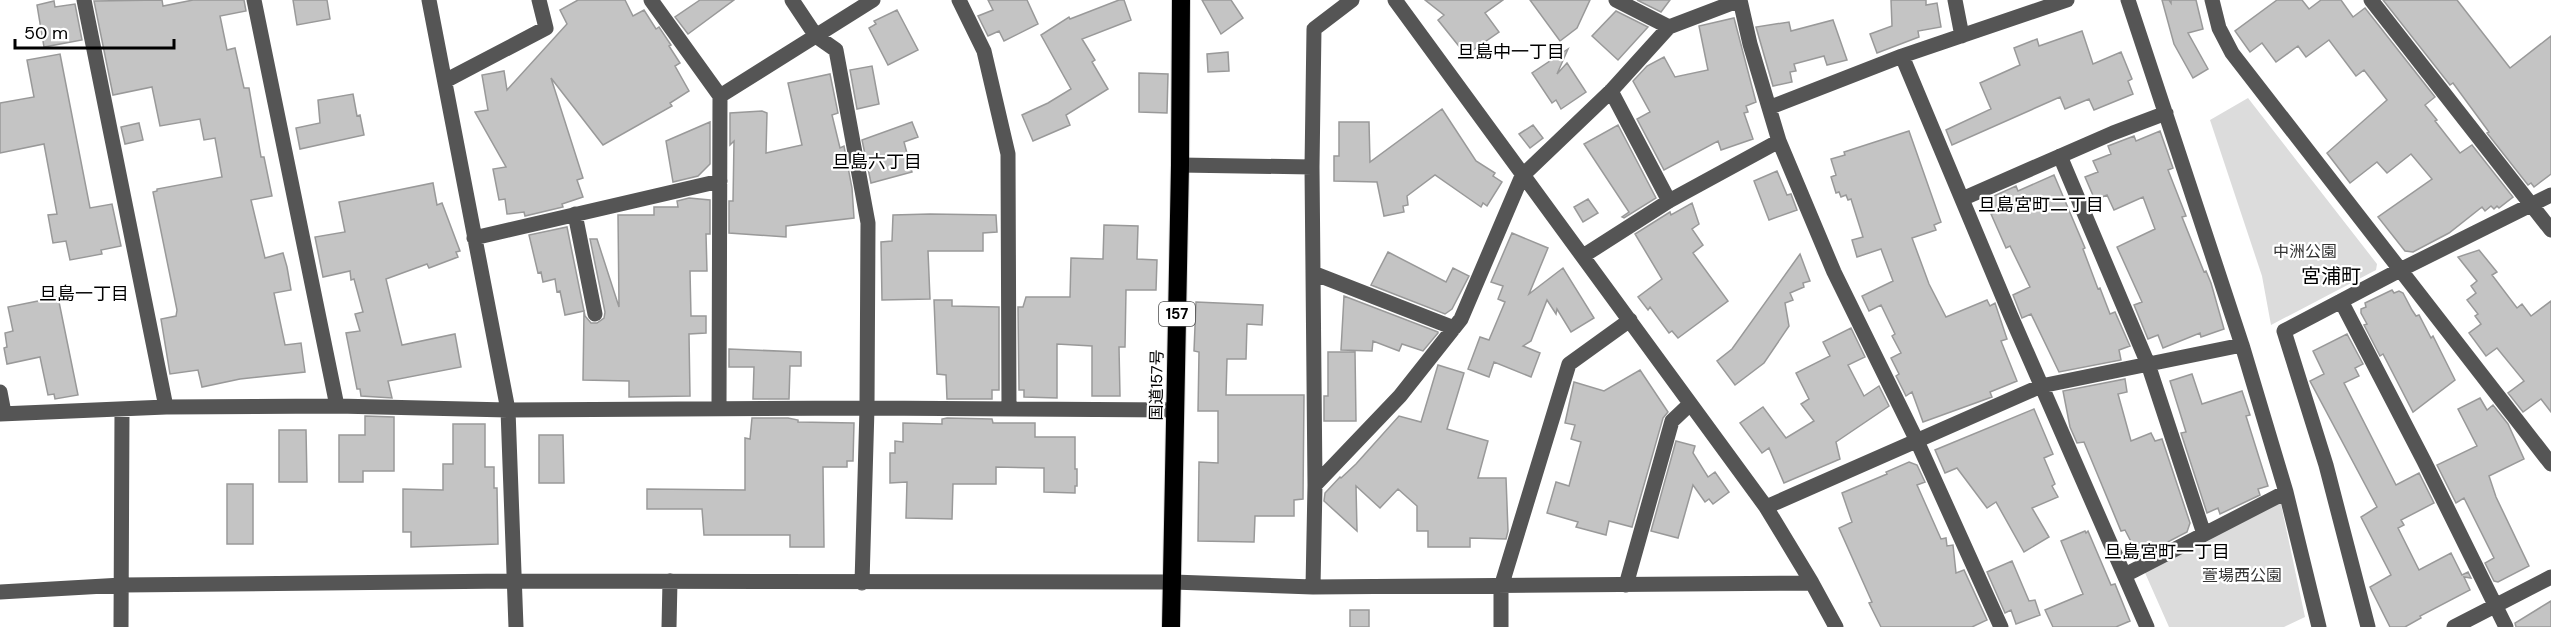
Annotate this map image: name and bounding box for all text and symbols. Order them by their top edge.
scale bar [15,12,174,50]
text: 50 m [24,21,68,45]
district label: 旦島中一丁目 [1457,40,1565,64]
district label: 旦島六丁目 [832,150,922,174]
district label: 旦島宮町二丁目 [1978,193,2104,217]
park label: 中洲公園 [2273,241,2337,262]
district label: 宮浦町 [2301,263,2361,289]
district label: 旦島一丁目 [39,282,129,306]
road number: 157 [1159,302,1195,326]
street label: 国道157号 [1145,349,1168,421]
district label: 旦島宮町一丁目 [2104,540,2230,564]
park label: 萱場西公園 [2202,565,2282,586]

